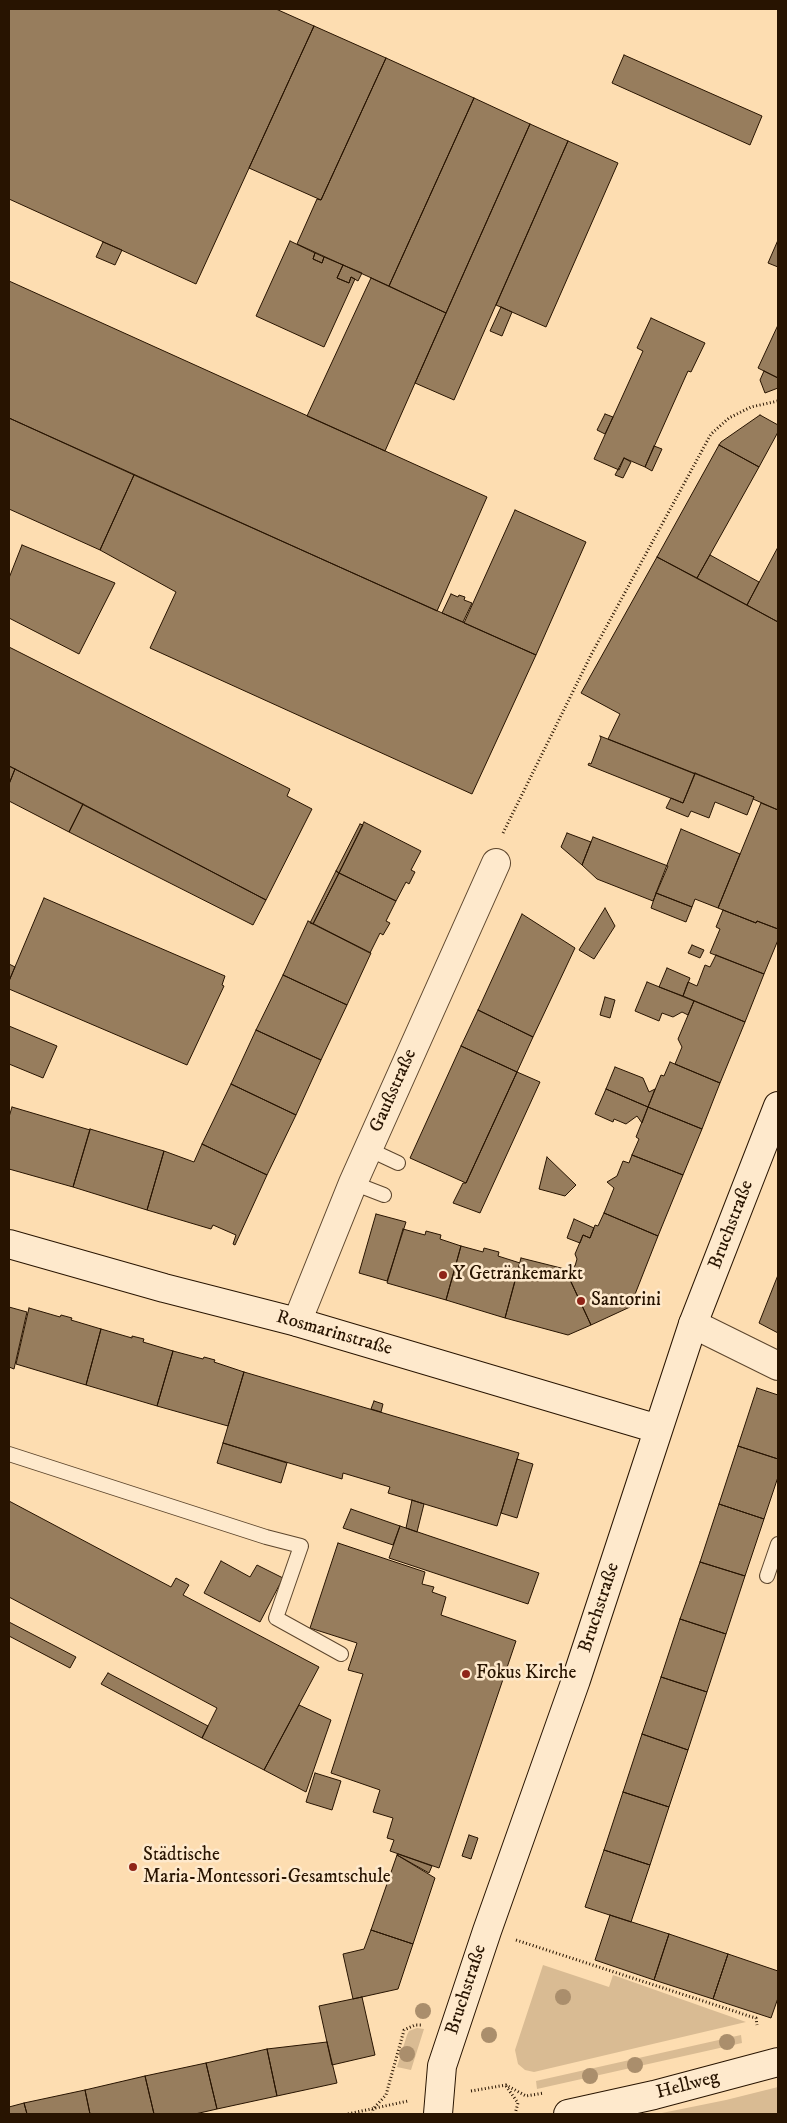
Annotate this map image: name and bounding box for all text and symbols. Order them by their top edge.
street label: Gaußstraße [365,1046,423,1136]
street label: Bruchstraße [705,1177,759,1273]
place label: Y Getränkemarkt [453,1264,583,1286]
marker: Y Getränkemarkt [437,1269,449,1281]
place label: Santorini [591,1290,661,1312]
marker: Santorini [575,1295,587,1307]
street label: Rosmarinstraße [274,1307,394,1361]
street label: Bruchstraße [575,1560,625,1656]
place label: Fokus Kirche [476,1663,576,1685]
marker: Fokus Kirche [460,1668,472,1680]
place label: Städtische Maria-Montessori-Gesamtschule [143,1845,391,1889]
marker: Städtische Maria-Montessori-Gesamtschule [127,1861,139,1873]
street label: Bruchstraße [442,1942,492,2038]
street label: Hellweg [654,2067,722,2105]

